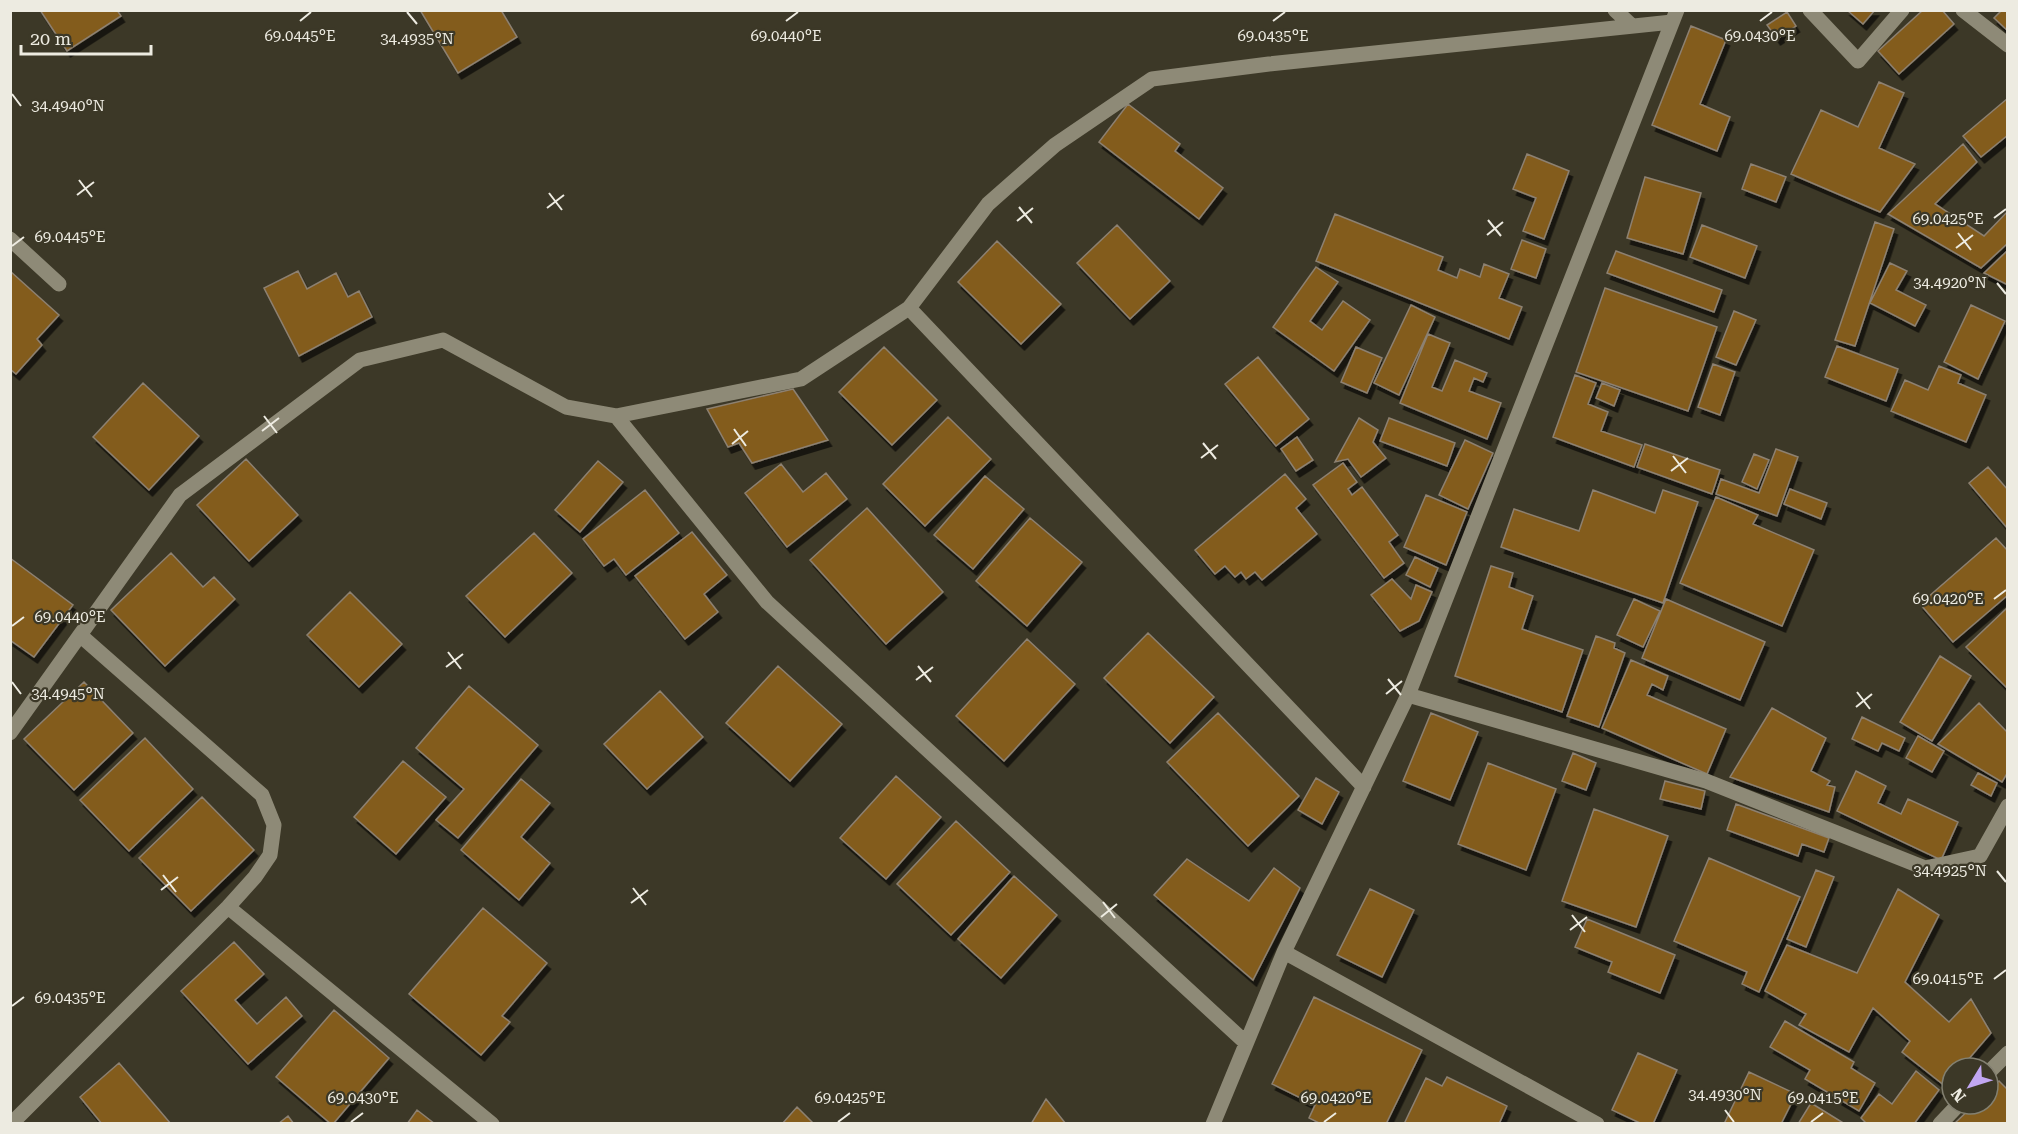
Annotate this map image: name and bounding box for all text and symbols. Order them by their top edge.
scale bar [21,18,152,56]
text: 69.0445°E [264,27,336,45]
text: 69.0440°E [750,27,822,45]
text: 69.0435°E [1237,27,1309,45]
text: 69.0430°E [1724,27,1796,45]
text: 20 m [30,28,71,49]
text: 34.4935°N [380,30,454,48]
text: 34.4940°N [31,97,105,115]
text: 69.0425°E [1912,210,1984,228]
text: 69.0445°E [34,228,106,246]
text: 34.4920°N [1913,274,1987,292]
text: 69.0420°E [1912,590,1984,608]
text: 69.0440°E [34,608,106,626]
text: 34.4945°N [31,685,105,703]
text: 34.4925°N [1913,862,1987,880]
text: 69.0415°E [1912,970,1984,988]
text: 69.0435°E [34,989,106,1007]
north arrow [1940,1056,2000,1116]
text: N [1947,1084,1970,1106]
text: 34.4930°N [1688,1086,1762,1104]
text: 69.0430°E [327,1089,399,1107]
text: 69.0425°E [814,1089,886,1107]
text: 69.0420°E [1300,1089,1372,1107]
text: 69.0415°E [1787,1089,1859,1107]

